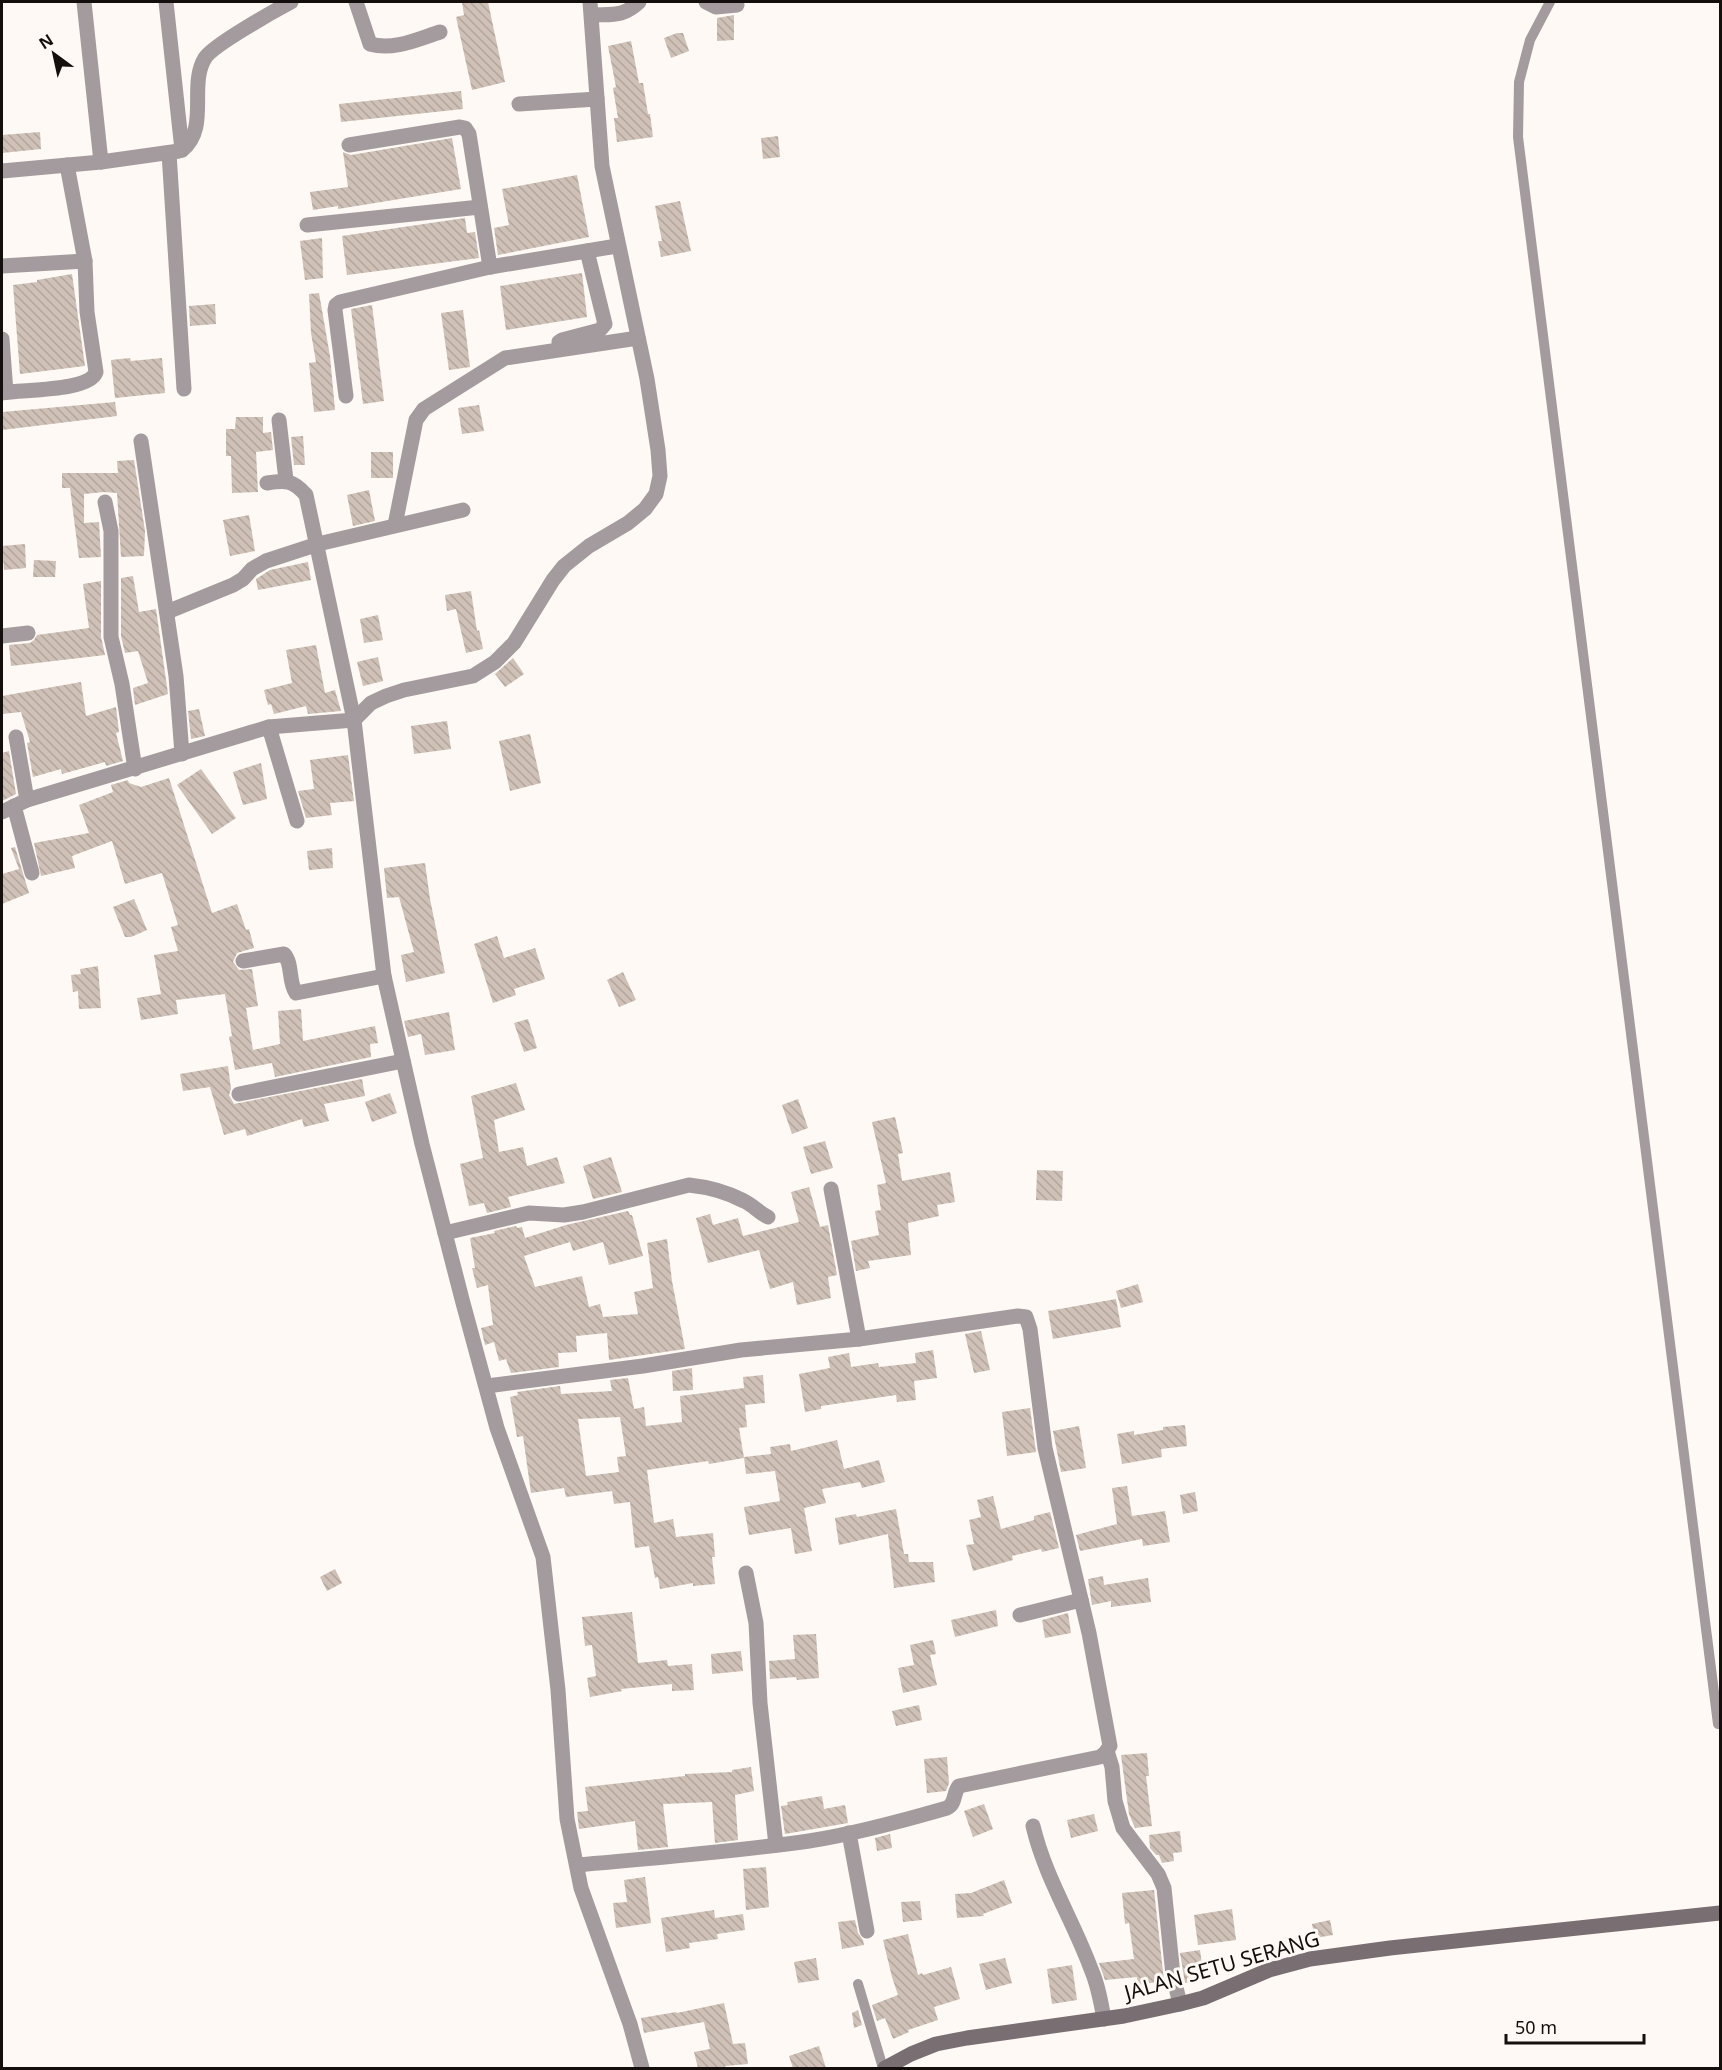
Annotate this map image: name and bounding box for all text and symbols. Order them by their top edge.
north arrow [24,24,84,84]
text: N [34,29,57,54]
street label: JALAN SETU SERANG [1119,1924,1322,2007]
scale bar [1506,2007,1644,2045]
text: 50 m [1515,2015,1557,2039]

